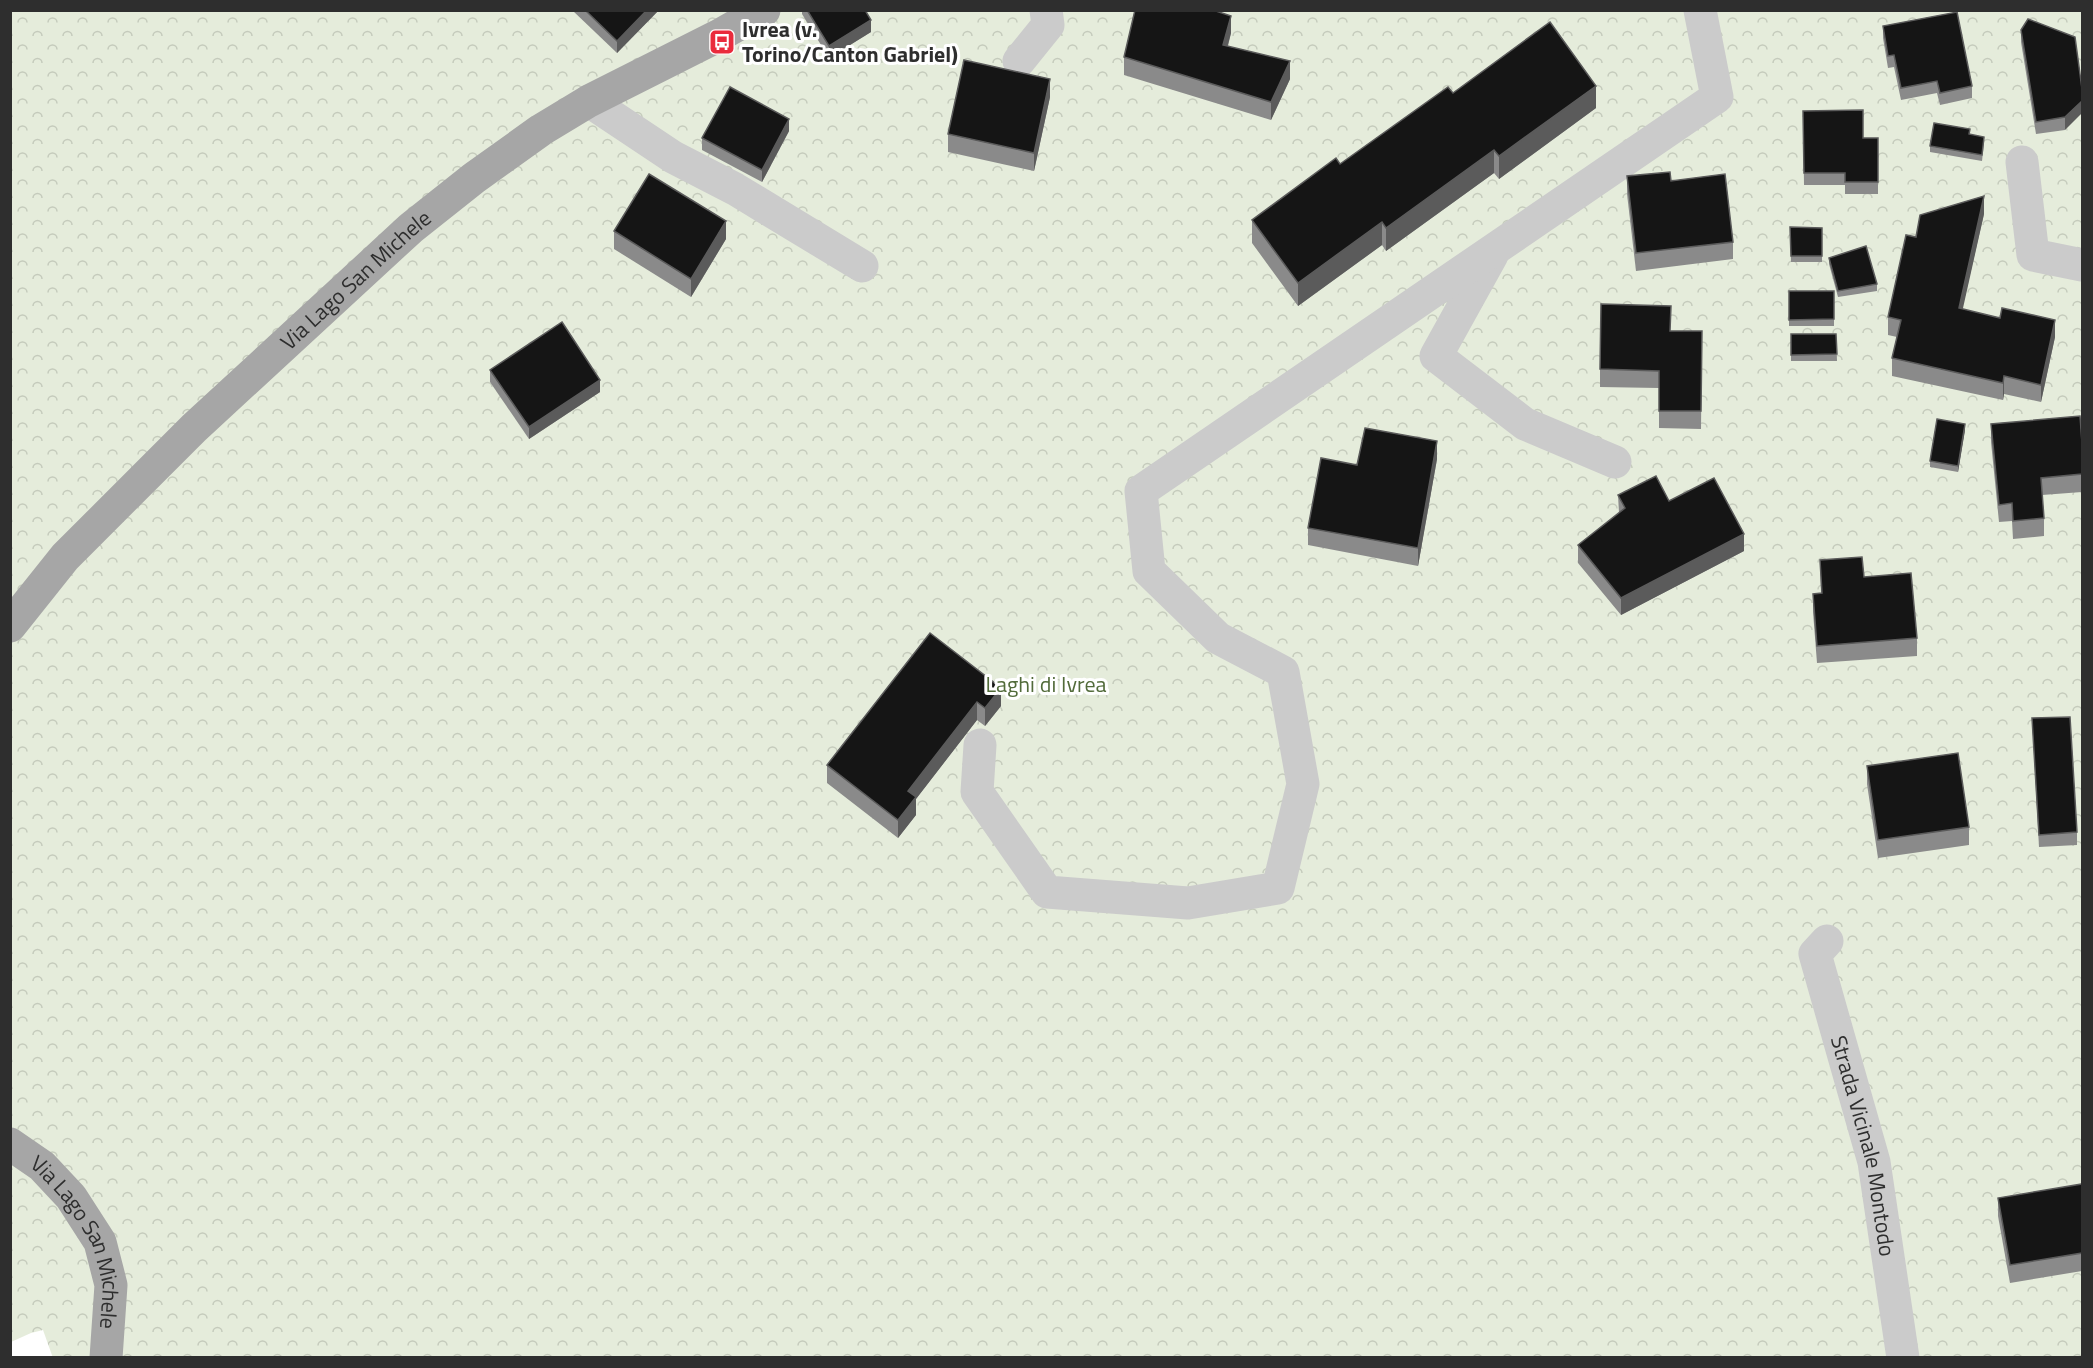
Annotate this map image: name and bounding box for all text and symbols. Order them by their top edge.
place label: Ivrea (v. Torino/Canton Gabriel) [742,12,958,71]
bus stop icon: Ivrea (v. Torino/Canton Gabriel) [707,27,737,57]
street label: Via Lago San Michele [272,201,438,358]
park label: Laghi di Ivrea [985,667,1107,701]
street label: Strada Vicinale Montodo [1822,1031,1905,1259]
street label: Via Lago San Michele [24,1146,128,1330]

